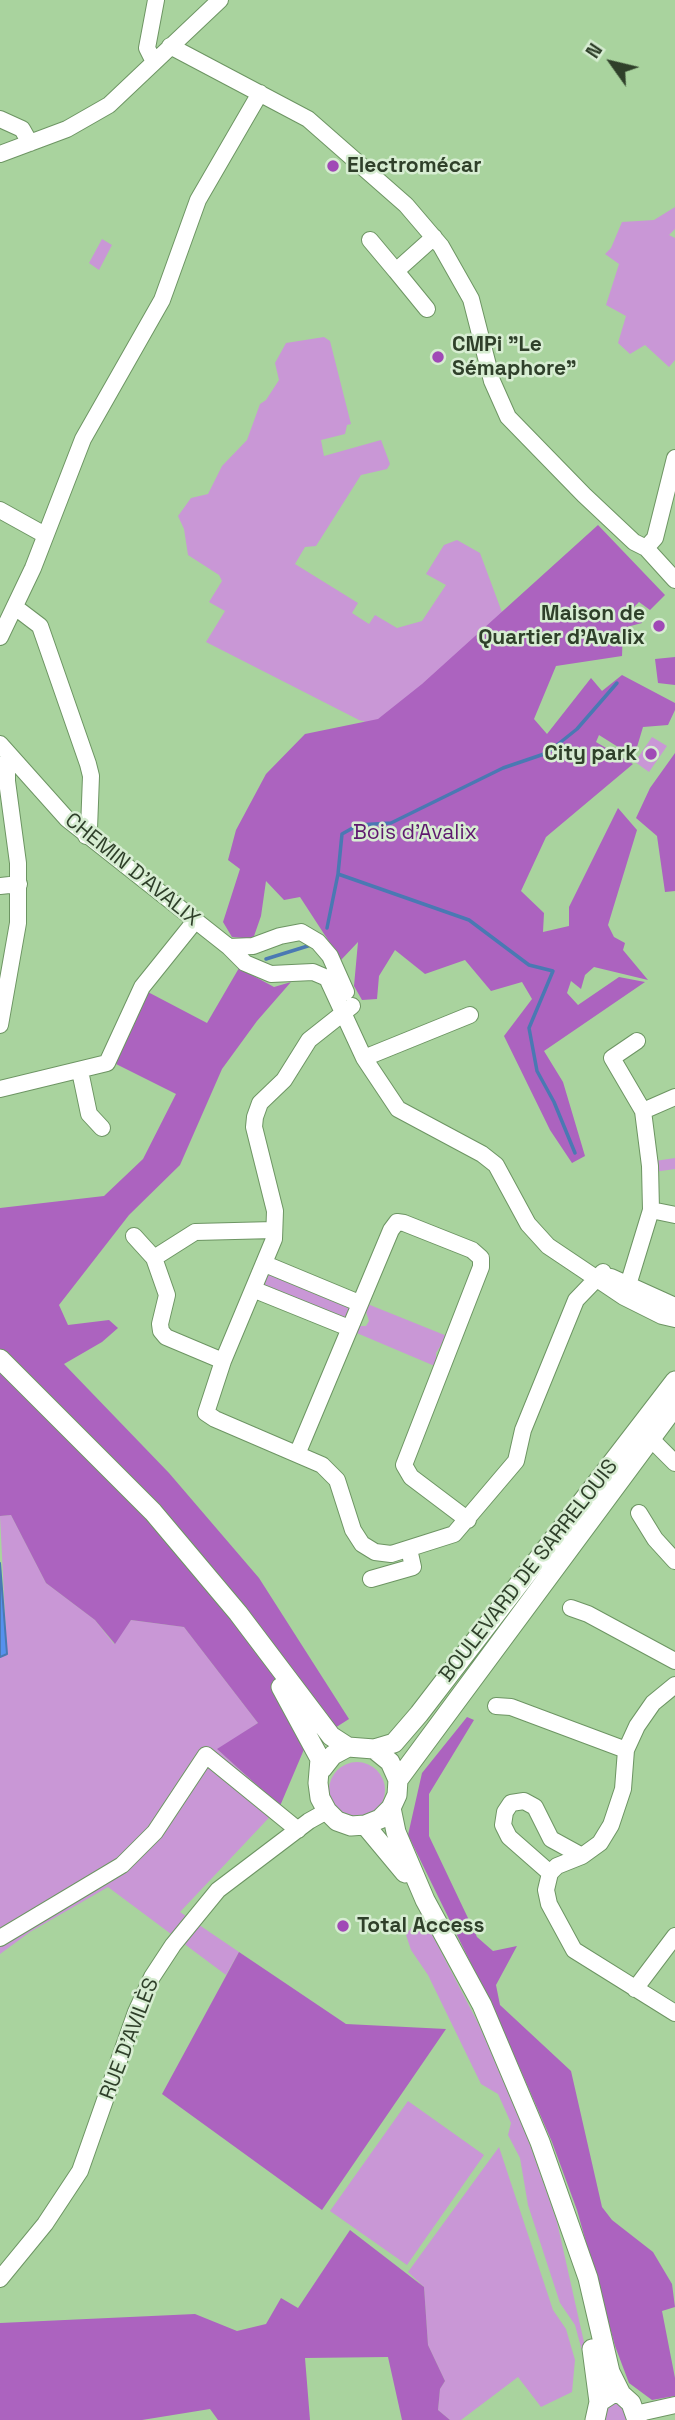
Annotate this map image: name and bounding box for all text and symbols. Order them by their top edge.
north arrow [577,28,647,98]
text: N [580,39,608,63]
place label: Electromécar [347,153,481,179]
marker: Electromécar [325,158,341,174]
place label: CMPi "Le Sémaphore" [452,332,576,382]
marker: CMPi "Le Sémaphore" [430,349,446,365]
place label: Maison de Quartier d'Avalix [478,601,645,651]
marker: Maison de Quartier d'Avalix [651,618,667,634]
place label: City park [544,741,637,767]
marker: City park [643,746,659,762]
street label: CHEMIN D'AVALIX [60,808,204,932]
park label: Bois d'Avalix [353,820,477,846]
street label: BOULEVARD DE SARRELOUIS [434,1455,624,1687]
place label: Total Access [357,1913,485,1939]
marker: Total Access [335,1918,351,1934]
street label: RUE D'AVILÈS [95,1975,165,2103]

